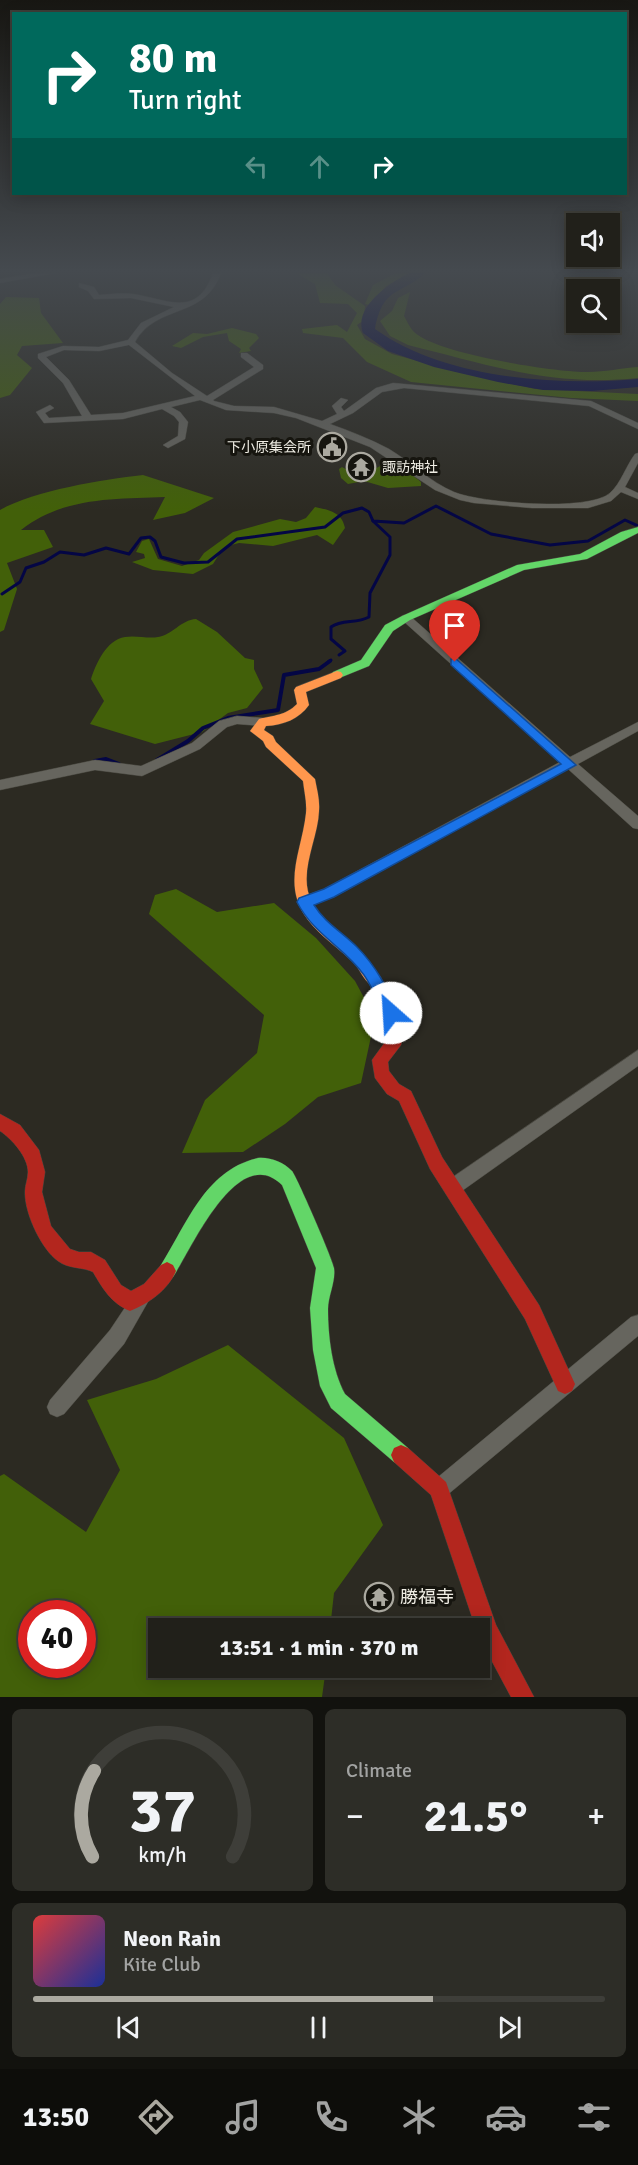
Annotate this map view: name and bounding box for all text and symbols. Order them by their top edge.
text: 80 m [129,33,218,84]
icon: right [30,36,108,114]
text: Turn right [129,84,242,117]
icon: left [240,150,273,183]
icon: ahead [303,150,336,183]
icon: right [366,150,399,183]
map controls [566,213,620,333]
button: sound [566,213,620,267]
button: search [566,279,620,333]
public building icon: 下小原集会所 [316,431,348,463]
place label: 下小原集会所 [227,439,311,456]
temple icon: 諏訪神社 [345,451,377,483]
place label: 諏訪神社 [382,459,438,476]
pin [429,600,480,662]
icon: arrive [438,609,471,642]
position arrow [359,981,423,1045]
temple icon: 勝福寺 [363,1581,395,1613]
place label: 勝福寺 [400,1586,454,1608]
speed limit sign: 40 [18,1600,96,1678]
text: 13:51 · 1 min · 370 m [219,1634,419,1661]
text: Climate [346,1758,412,1783]
text: 37 [129,1772,196,1849]
text: 21.5° [424,1789,527,1844]
text: − [346,1796,364,1837]
text: + [587,1796,605,1837]
text: km/h [138,1842,187,1868]
text: Neon Rain [123,1925,221,1952]
text: Kite Club [123,1952,201,1977]
icon: previous [112,2011,145,2044]
icon: pause [302,2011,335,2044]
icon: next [493,2011,526,2044]
icon: directions [135,2096,177,2138]
icon: music [222,2096,264,2138]
icon: phone [310,2096,352,2138]
icon: climate [398,2096,440,2138]
icon: car [485,2096,527,2138]
icon: filters [573,2096,615,2138]
text: 13:50 [23,2101,89,2134]

